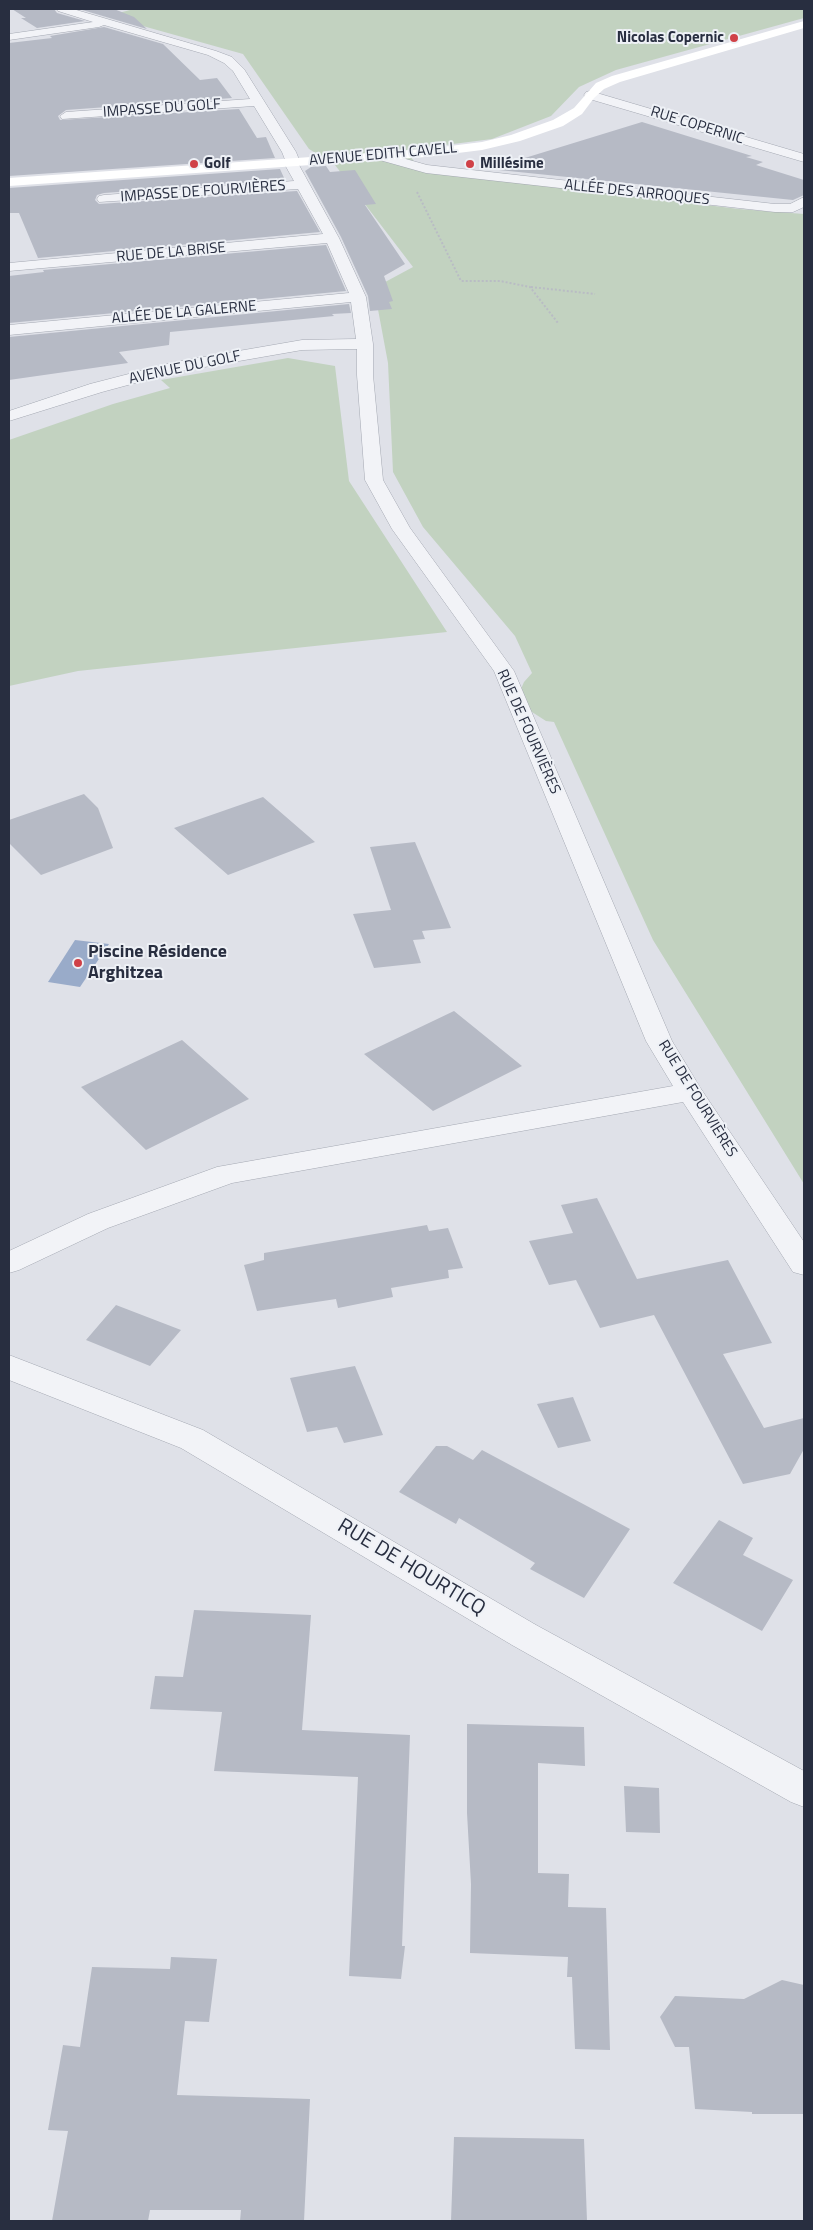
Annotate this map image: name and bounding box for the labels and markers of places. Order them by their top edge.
place label: Nicolas Copernic [617,29,724,47]
marker: Nicolas Copernic [728,32,740,44]
place label: Golf [204,155,231,173]
place label: Millésime [480,155,544,173]
marker: Golf [188,158,200,170]
marker: Millésime [464,158,476,170]
place label: Piscine Résidence Arghitzea [88,942,227,984]
marker: Piscine Résidence Arghitzea [72,957,84,969]

